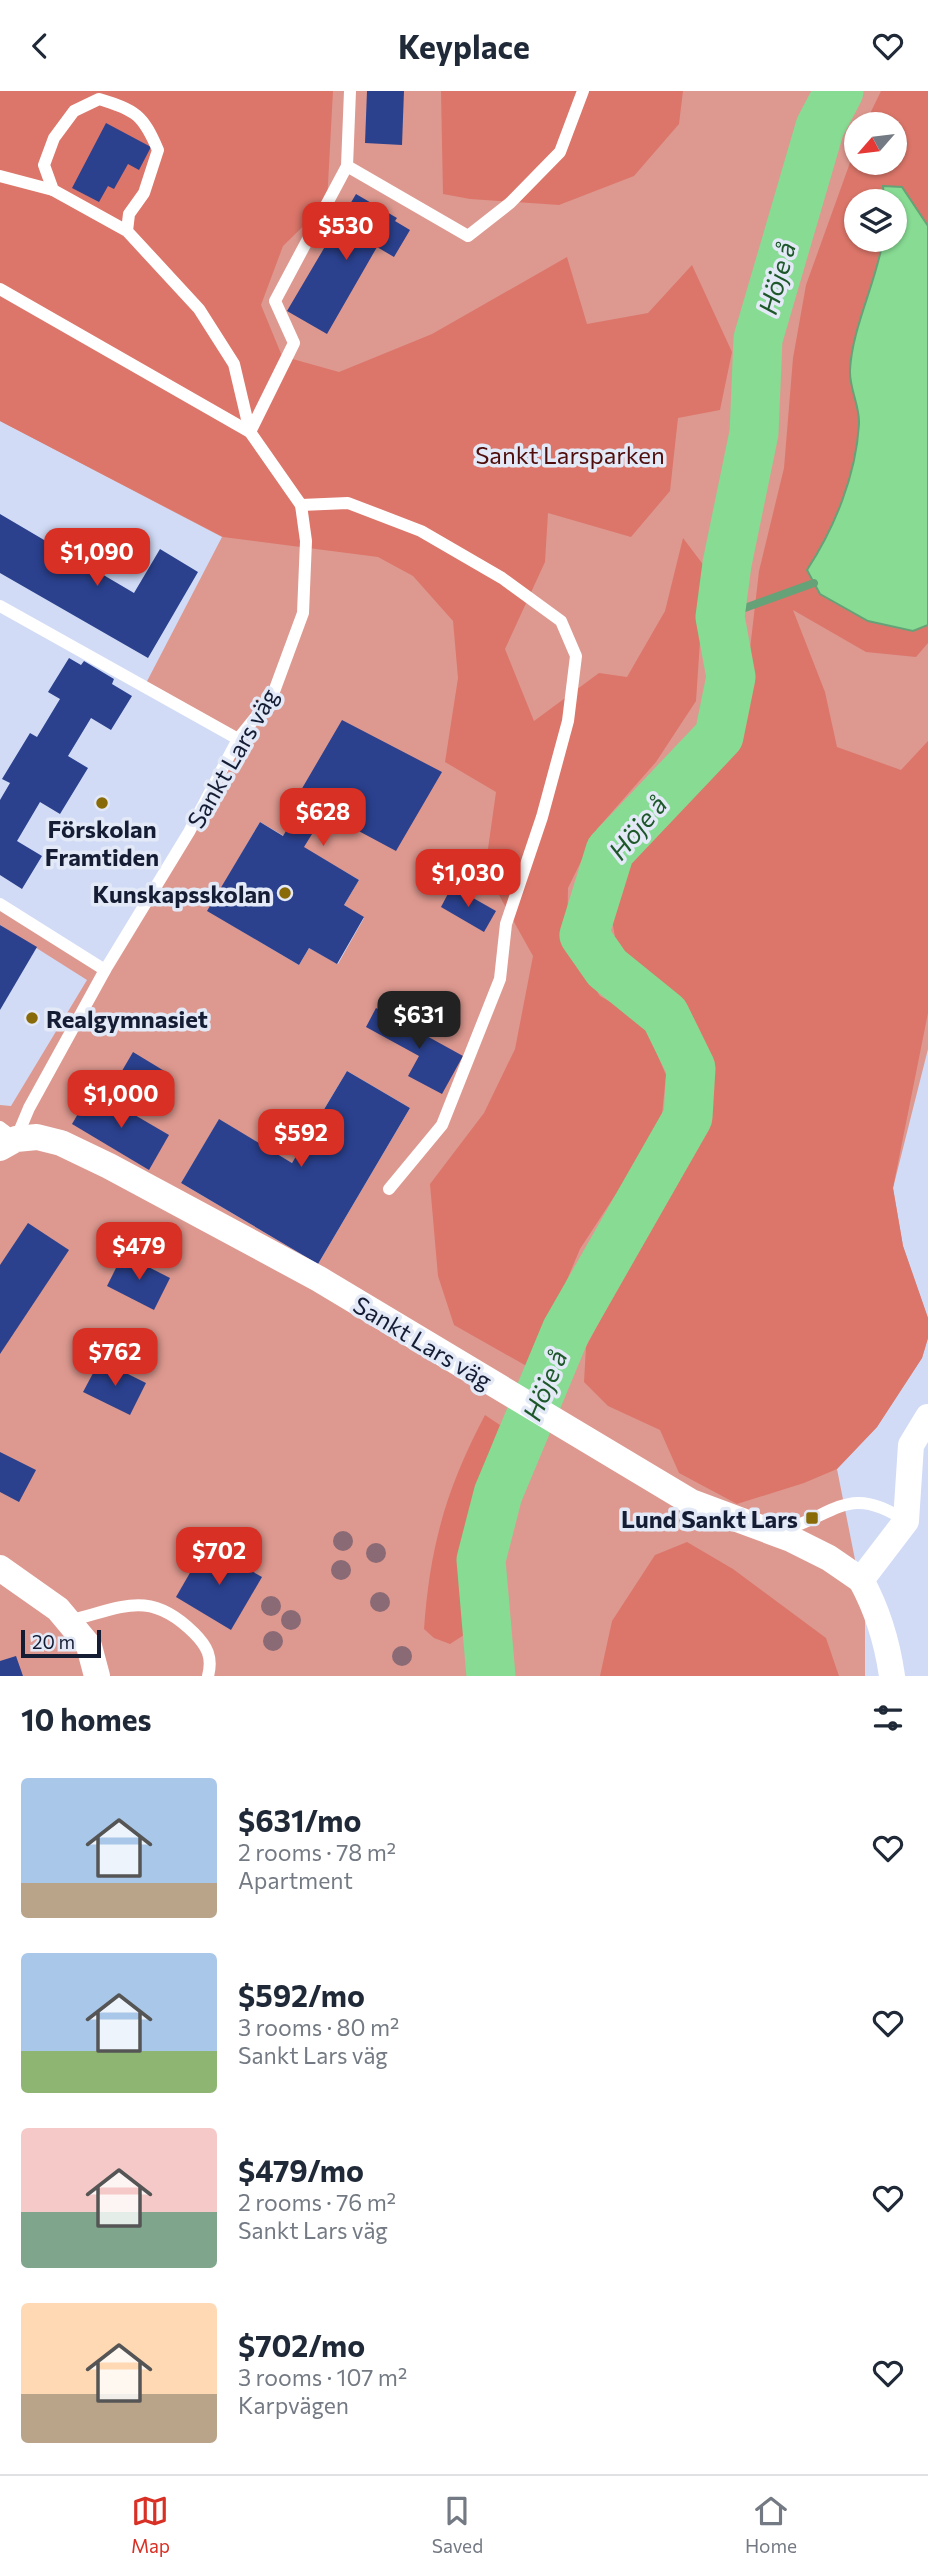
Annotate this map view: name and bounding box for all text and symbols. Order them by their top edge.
text: Keyplace [398,26,530,66]
icon: back [21,27,59,65]
icon: heart [869,27,907,65]
north arrow [844,112,906,175]
map controls [844,112,907,252]
button: layers [844,189,907,252]
pin: $530 [305,202,387,262]
text: $530 [318,211,374,239]
water label: Höje å [751,238,801,318]
park label: Sankt Larsparken [475,440,665,469]
pin: $1,090 [40,529,154,588]
text: $1,090 [60,537,134,565]
street label: Sankt Lars väg [180,683,284,833]
pin: $628 [282,789,364,848]
water label: Höje å [601,789,673,865]
marker: Förskolan Framtiden [94,795,110,811]
text: $628 [296,797,350,825]
place label: Förskolan Framtiden [45,814,159,871]
pin: $1,030 [411,849,525,909]
text: $1,030 [432,858,504,886]
place label: Kunskapsskolan [93,879,271,908]
marker: Kunskapsskolan [277,885,293,901]
pin: $631 [378,991,460,1051]
text: $631 [393,1000,445,1028]
place label: Realgymnasiet [46,1004,208,1033]
marker: Realgymnasiet [24,1010,40,1026]
pin: $1,000 [64,1070,178,1130]
text: $1,000 [84,1079,158,1107]
pin: $592 [260,1109,342,1169]
text: $592 [274,1118,328,1146]
pin: $479 [98,1223,180,1282]
text: $479 [112,1231,166,1259]
street label: Sankt Lars väg [349,1289,497,1395]
pin: $762 [74,1329,156,1388]
text: $762 [89,1337,141,1365]
water label: Höje å [515,1345,573,1425]
place label: Lund Sankt Lars [621,1504,798,1533]
marker: Lund Sankt Lars [804,1510,820,1526]
pin: $702 [178,1527,260,1587]
text: $702 [192,1536,246,1564]
scale bar [21,1627,102,1659]
text: 20 m [32,1630,75,1653]
icon: filters [869,1699,907,1737]
text: 10 homes [21,1700,151,1737]
text: $631/mo [238,1801,361,1838]
icon: home [77,1806,161,1890]
icon: heart [869,1829,907,1867]
text: 2 rooms · 78 m² [238,1838,396,1866]
text: Apartment [238,1866,353,1894]
text: $592/mo [238,1976,365,2013]
icon: home [77,1981,161,2065]
icon: heart [869,2004,907,2042]
text: 3 rooms · 80 m² [238,2013,399,2041]
text: Sankt Lars väg [238,2041,388,2069]
text: $479/mo [238,2151,364,2188]
icon: home [77,2156,161,2240]
icon: heart [869,2179,907,2217]
text: 2 rooms · 76 m² [238,2188,396,2216]
text: Sankt Lars väg [238,2216,388,2244]
text: $702/mo [238,2326,365,2363]
icon: home [77,2331,161,2415]
icon: heart [869,2354,907,2392]
text: 3 rooms · 107 m² [238,2363,407,2391]
text: Karpvägen [238,2391,349,2419]
tab: Map [131,2492,170,2557]
tab: Saved [432,2492,483,2557]
tab: Home [745,2492,797,2557]

